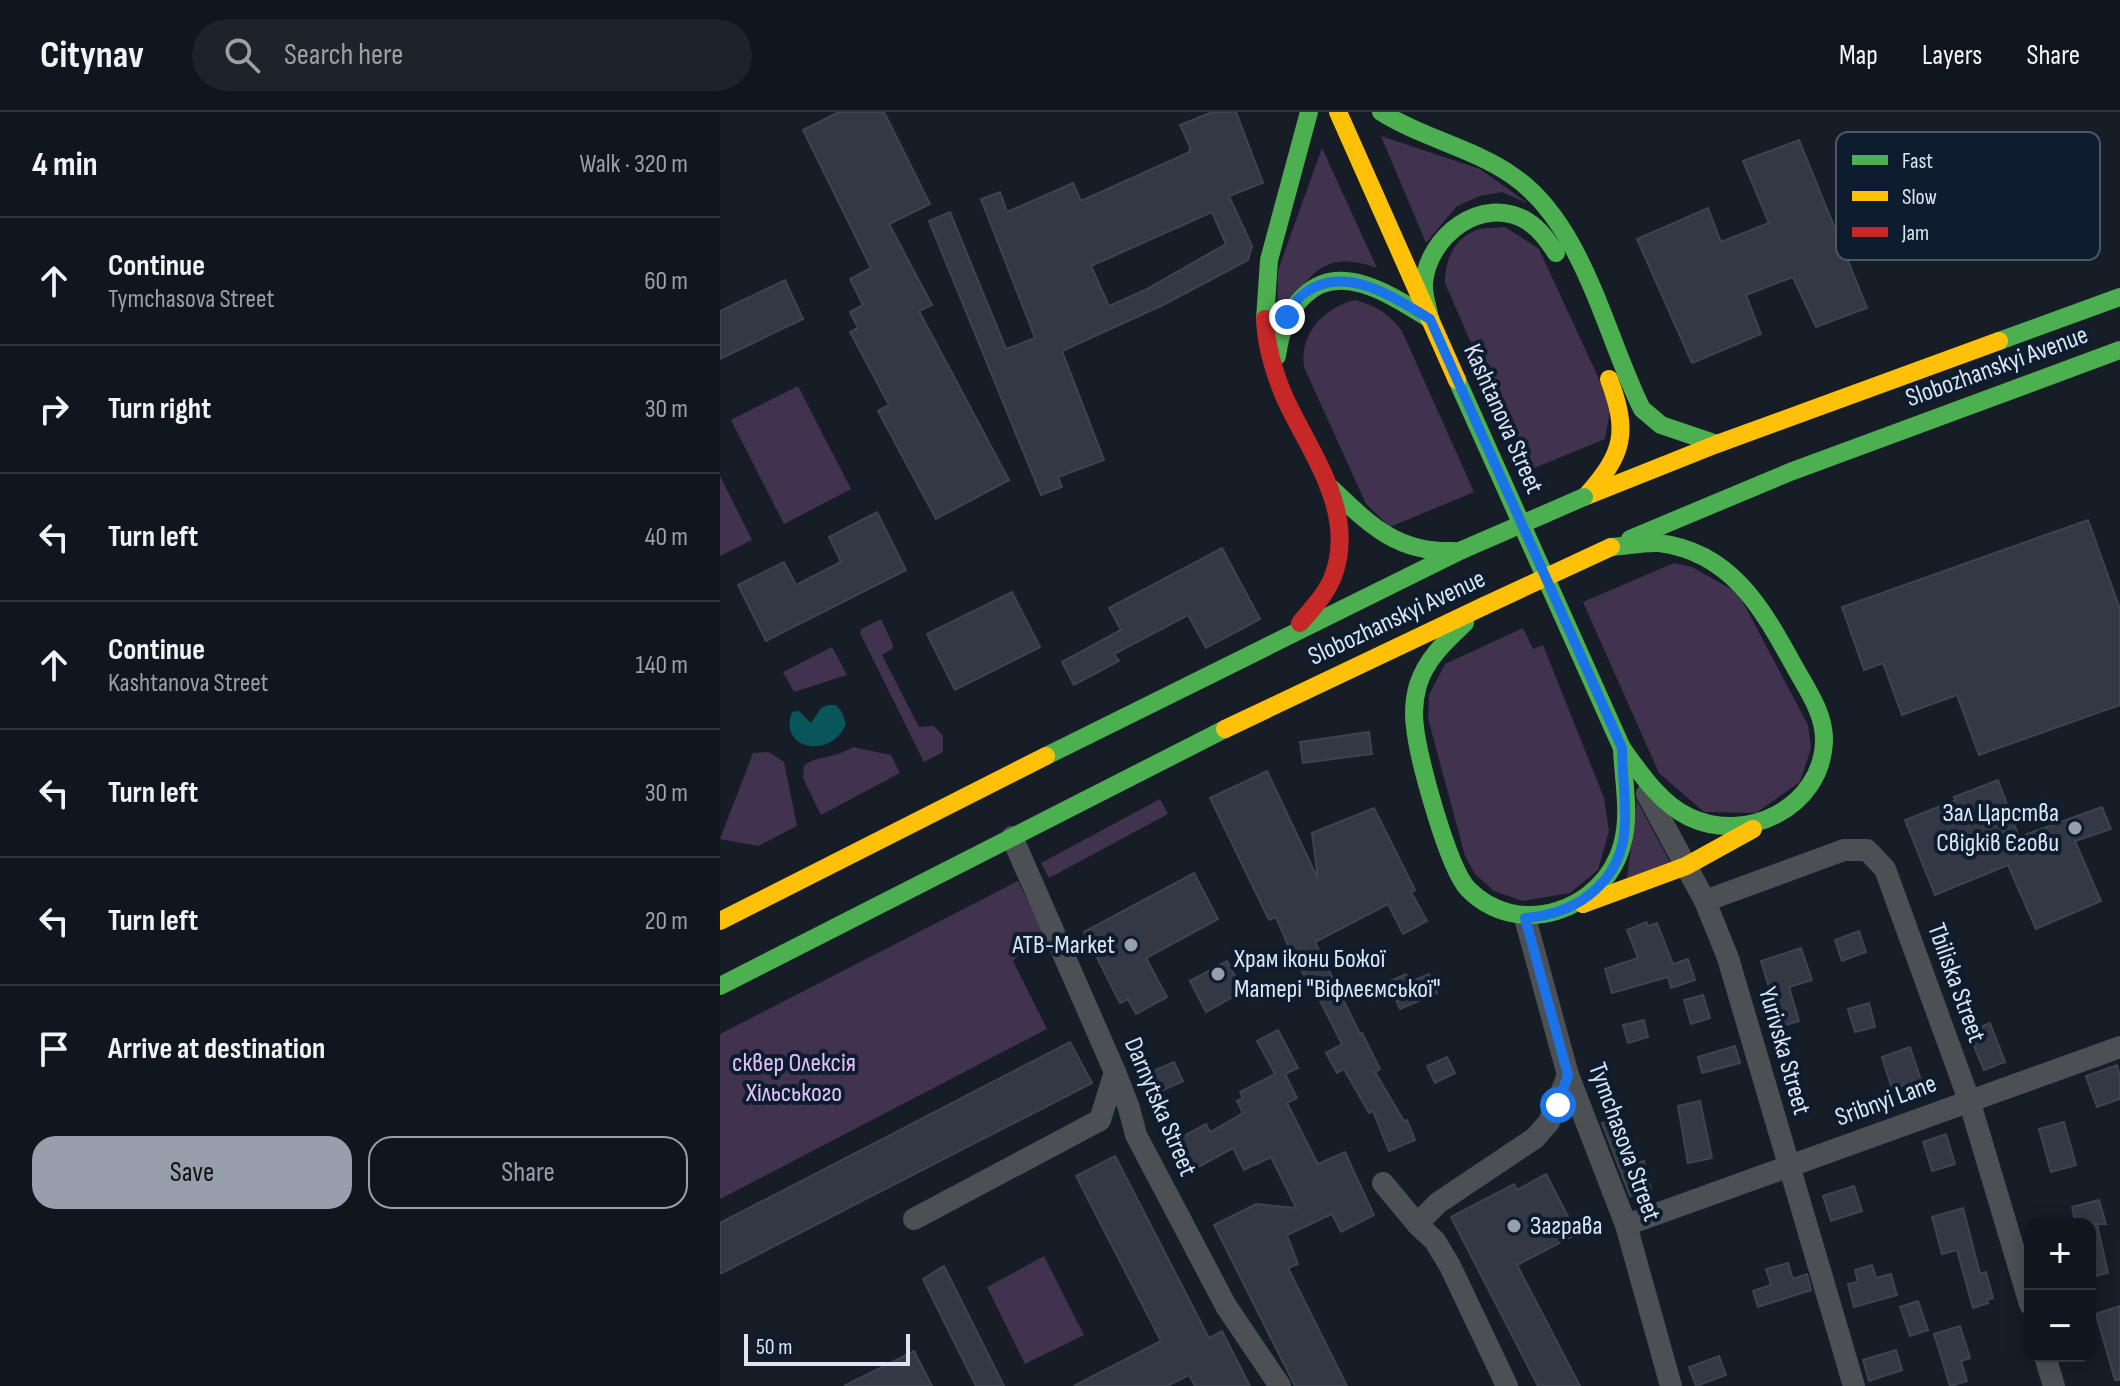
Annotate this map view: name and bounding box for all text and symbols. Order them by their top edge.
search box [192,19,752,91]
text: Citynav [40,33,144,78]
icon: search [220,33,264,77]
text: Search here [284,37,403,73]
text: Map [1839,39,1878,72]
text: Layers [1922,39,1982,72]
text: Share [2026,39,2080,72]
legend [1836,132,2100,260]
text: 4 min [32,144,98,185]
text: Fast [1902,148,1933,175]
text: Walk · 320 m [580,149,688,180]
text: Slow [1902,184,1937,211]
text: Jam [1901,220,1929,247]
text: Continue [108,248,205,284]
icon: ahead [32,259,76,303]
text: 60 m [644,266,688,297]
text: Tymchasova Street [108,284,274,315]
route end [1269,299,1305,335]
street label: Slobozhanskyi Avenue [1902,320,2092,414]
street label: Kashtanova Street [1456,339,1550,499]
icon: right [32,387,76,431]
text: Turn right [108,391,211,427]
text: 30 m [645,394,688,425]
icon: left [32,515,76,559]
text: Turn left [108,519,198,555]
text: 40 m [645,522,688,553]
street label: Slobozhanskyi Avenue [1304,563,1490,673]
text: Continue [108,632,205,668]
icon: ahead [32,643,76,687]
text: 140 m [636,650,688,681]
text: Kashtanova Street [108,668,268,699]
icon: left [32,771,76,815]
text: Turn left [108,775,198,811]
text: 30 m [645,778,688,809]
place label: Зал Царства Свідків Єгови [1936,798,2059,859]
marker: Зал Царства Свідків Єгови [2066,819,2084,837]
icon: left [32,899,76,943]
text: Turn left [108,903,198,939]
text: 20 m [645,906,688,937]
street label: Tbiliska Street [1920,919,1992,1047]
place label: ATB-Market [1012,930,1115,961]
marker: ATB-Market [1122,936,1140,954]
place label: Храм ікони Божої Матері "Віфлеємської" [1233,944,1441,1005]
marker: Храм ікони Божої Матері "Віфлеємської" [1209,965,1227,983]
street label: Yurivska Street [1751,984,1817,1118]
icon: arrive [32,1027,76,1071]
text: Arrive at destination [108,1031,325,1067]
street label: Darnytska Street [1117,1033,1203,1181]
park label: сквер Олексія Хільського [732,1048,856,1109]
street label: Tymchasova Street [1581,1059,1667,1226]
street label: Sribnyi Lane [1831,1068,1941,1134]
route start [1540,1087,1576,1123]
button: Save [32,1136,352,1209]
button: Share [368,1136,688,1209]
place label: Заграва [1530,1211,1603,1242]
marker: Заграва [1505,1217,1523,1235]
map controls [2024,1218,2096,1362]
button: + [2024,1218,2096,1290]
button: − [2024,1290,2096,1362]
scale bar [744,1330,910,1366]
text: 50 m [756,1334,792,1361]

